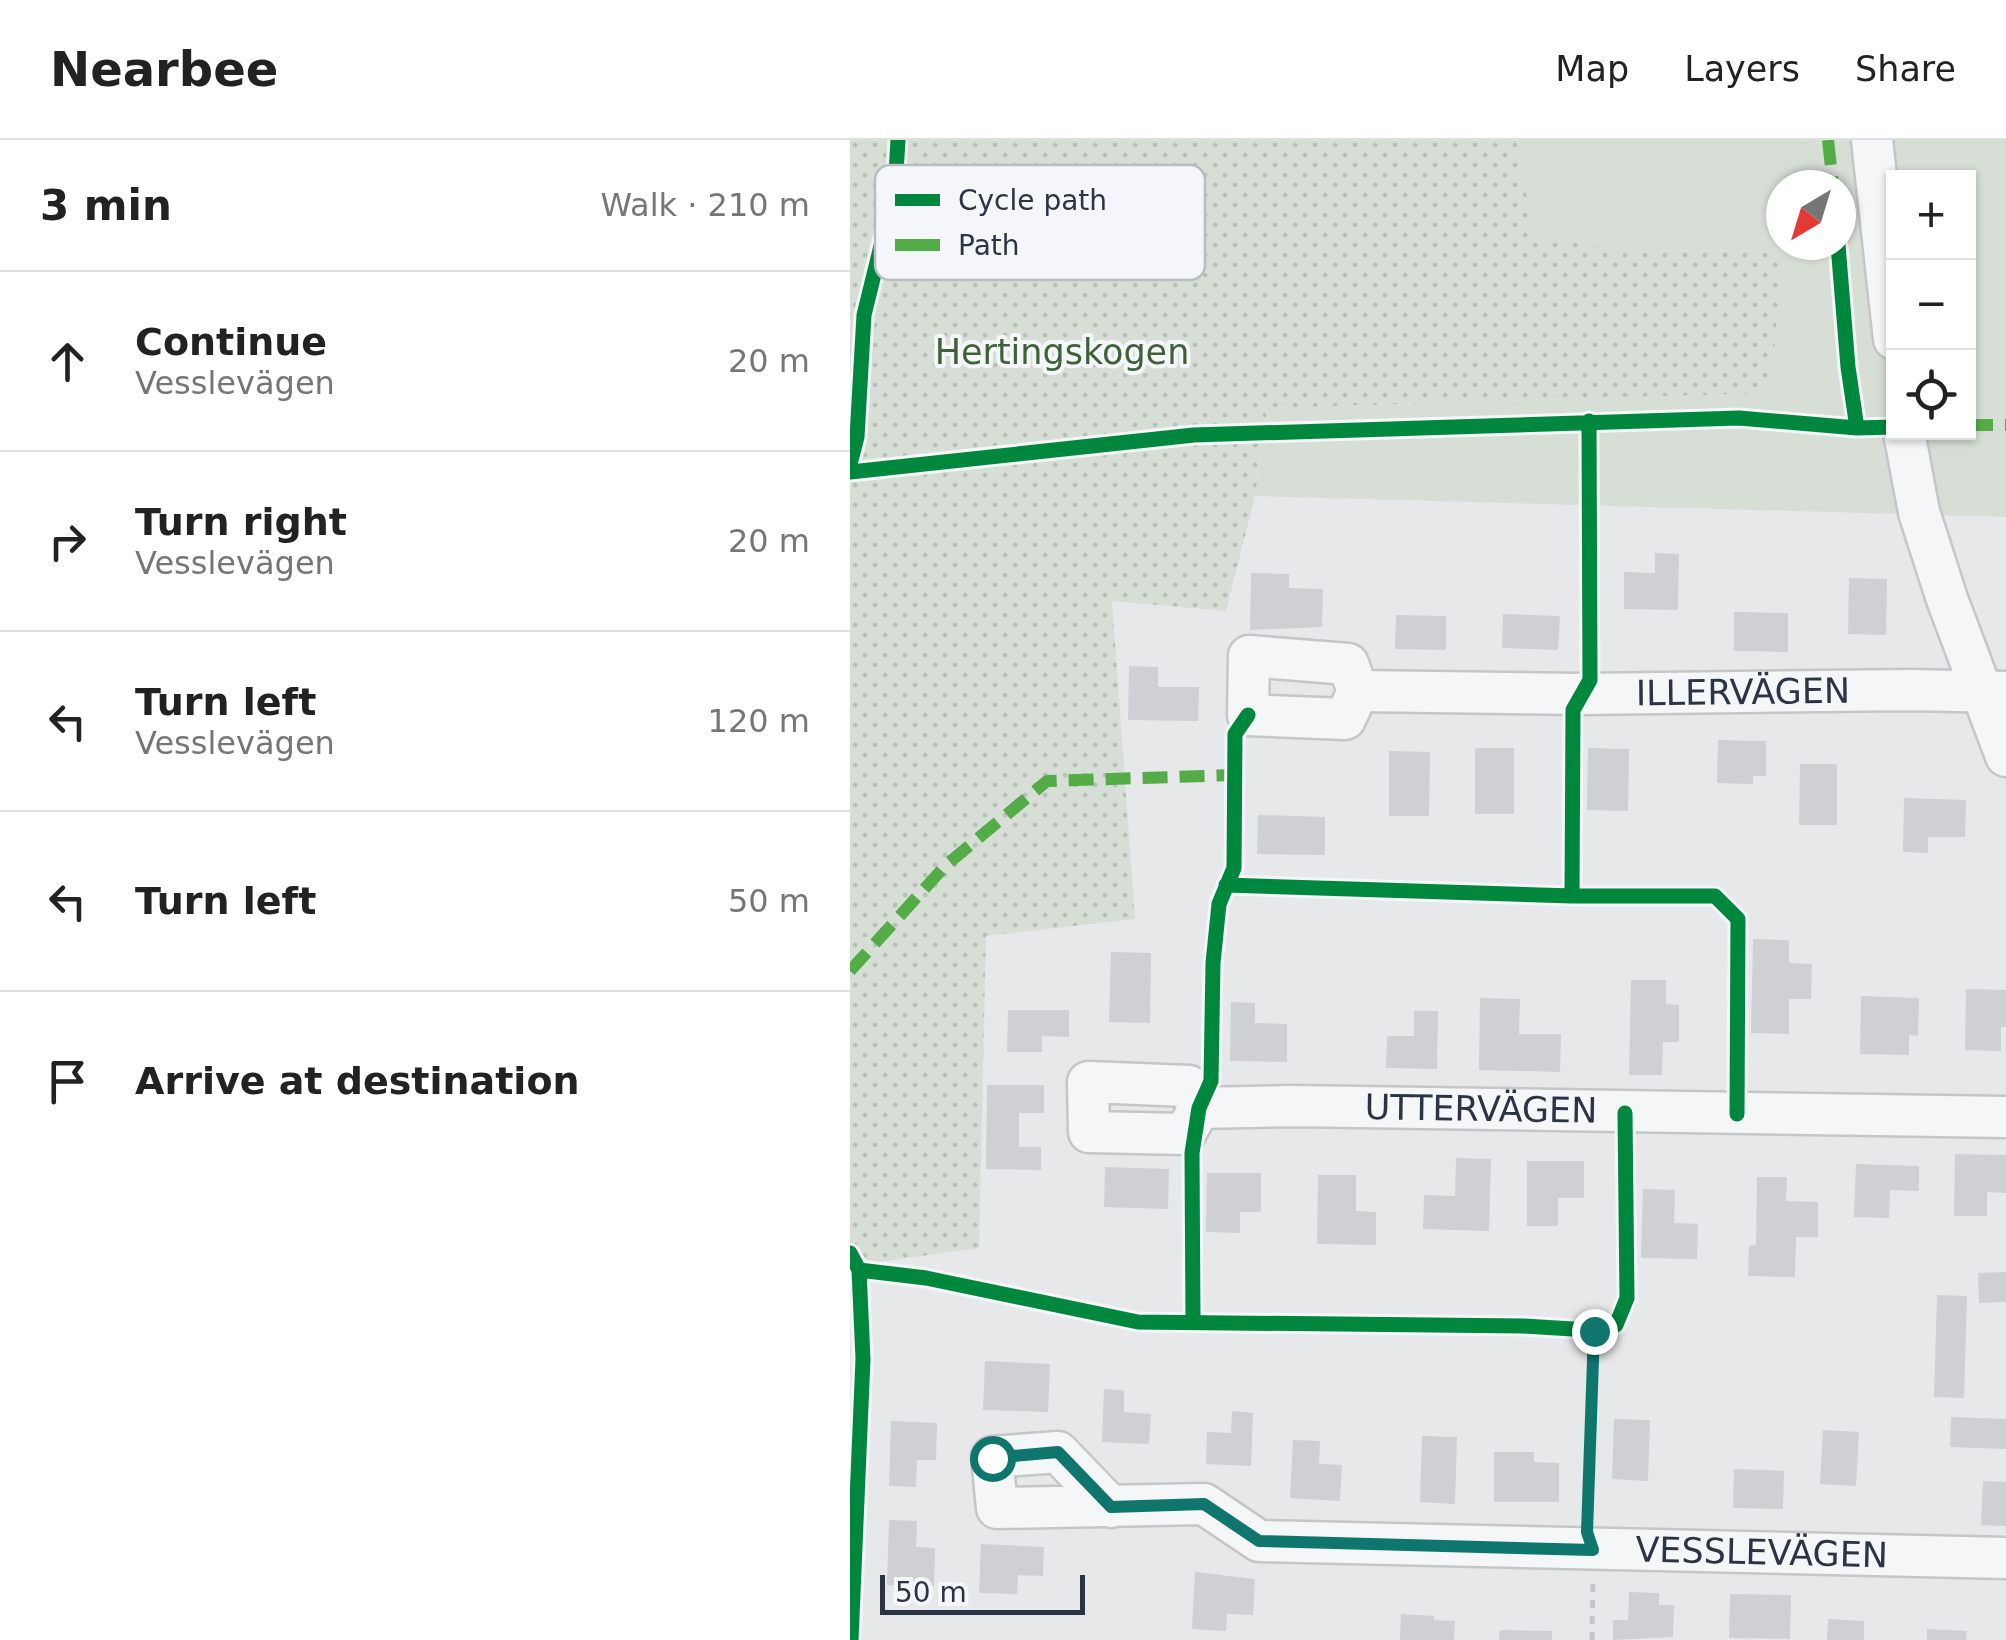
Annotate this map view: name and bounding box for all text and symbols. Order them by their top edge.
text: Nearbee [50,41,278,97]
text: Map [1555,49,1629,89]
text: Layers [1684,49,1800,89]
text: Share [1855,49,1956,89]
legend [875,165,1205,280]
north arrow [1766,170,1856,260]
map controls [1886,170,1976,440]
button: + [1886,170,1976,260]
text: 3 min [40,181,172,230]
text: Cycle path [958,184,1107,217]
text: Walk · 210 m [600,186,810,224]
text: Path [958,229,1020,262]
button: − [1886,260,1976,350]
text: Continue [135,320,327,364]
park label: Hertingskogen [935,332,1189,372]
icon: ahead [40,334,95,389]
text: 20 m [728,342,810,380]
button: locate [1886,350,1976,440]
text: Vesslevägen [135,364,335,402]
text: Turn right [135,500,347,544]
icon: right [40,514,95,569]
text: 20 m [728,522,810,560]
text: Vesslevägen [135,544,335,582]
street label: ILLERVÄGEN [1636,671,1850,713]
text: Turn left [135,680,316,724]
icon: left [40,694,95,749]
text: 120 m [708,702,810,740]
text: Vesslevägen [135,724,335,762]
icon: left [40,874,95,929]
text: Turn left [135,879,316,923]
text: 50 m [728,882,810,920]
icon: arrive [40,1054,95,1109]
text: Arrive at destination [135,1059,580,1103]
street label: UTTERVÄGEN [1364,1087,1598,1131]
route end [1572,1309,1618,1355]
route start [970,1436,1016,1482]
street label: VESSLEVÄGEN [1635,1530,1888,1575]
scale bar [880,1570,1085,1614]
text: 50 m [895,1576,967,1609]

